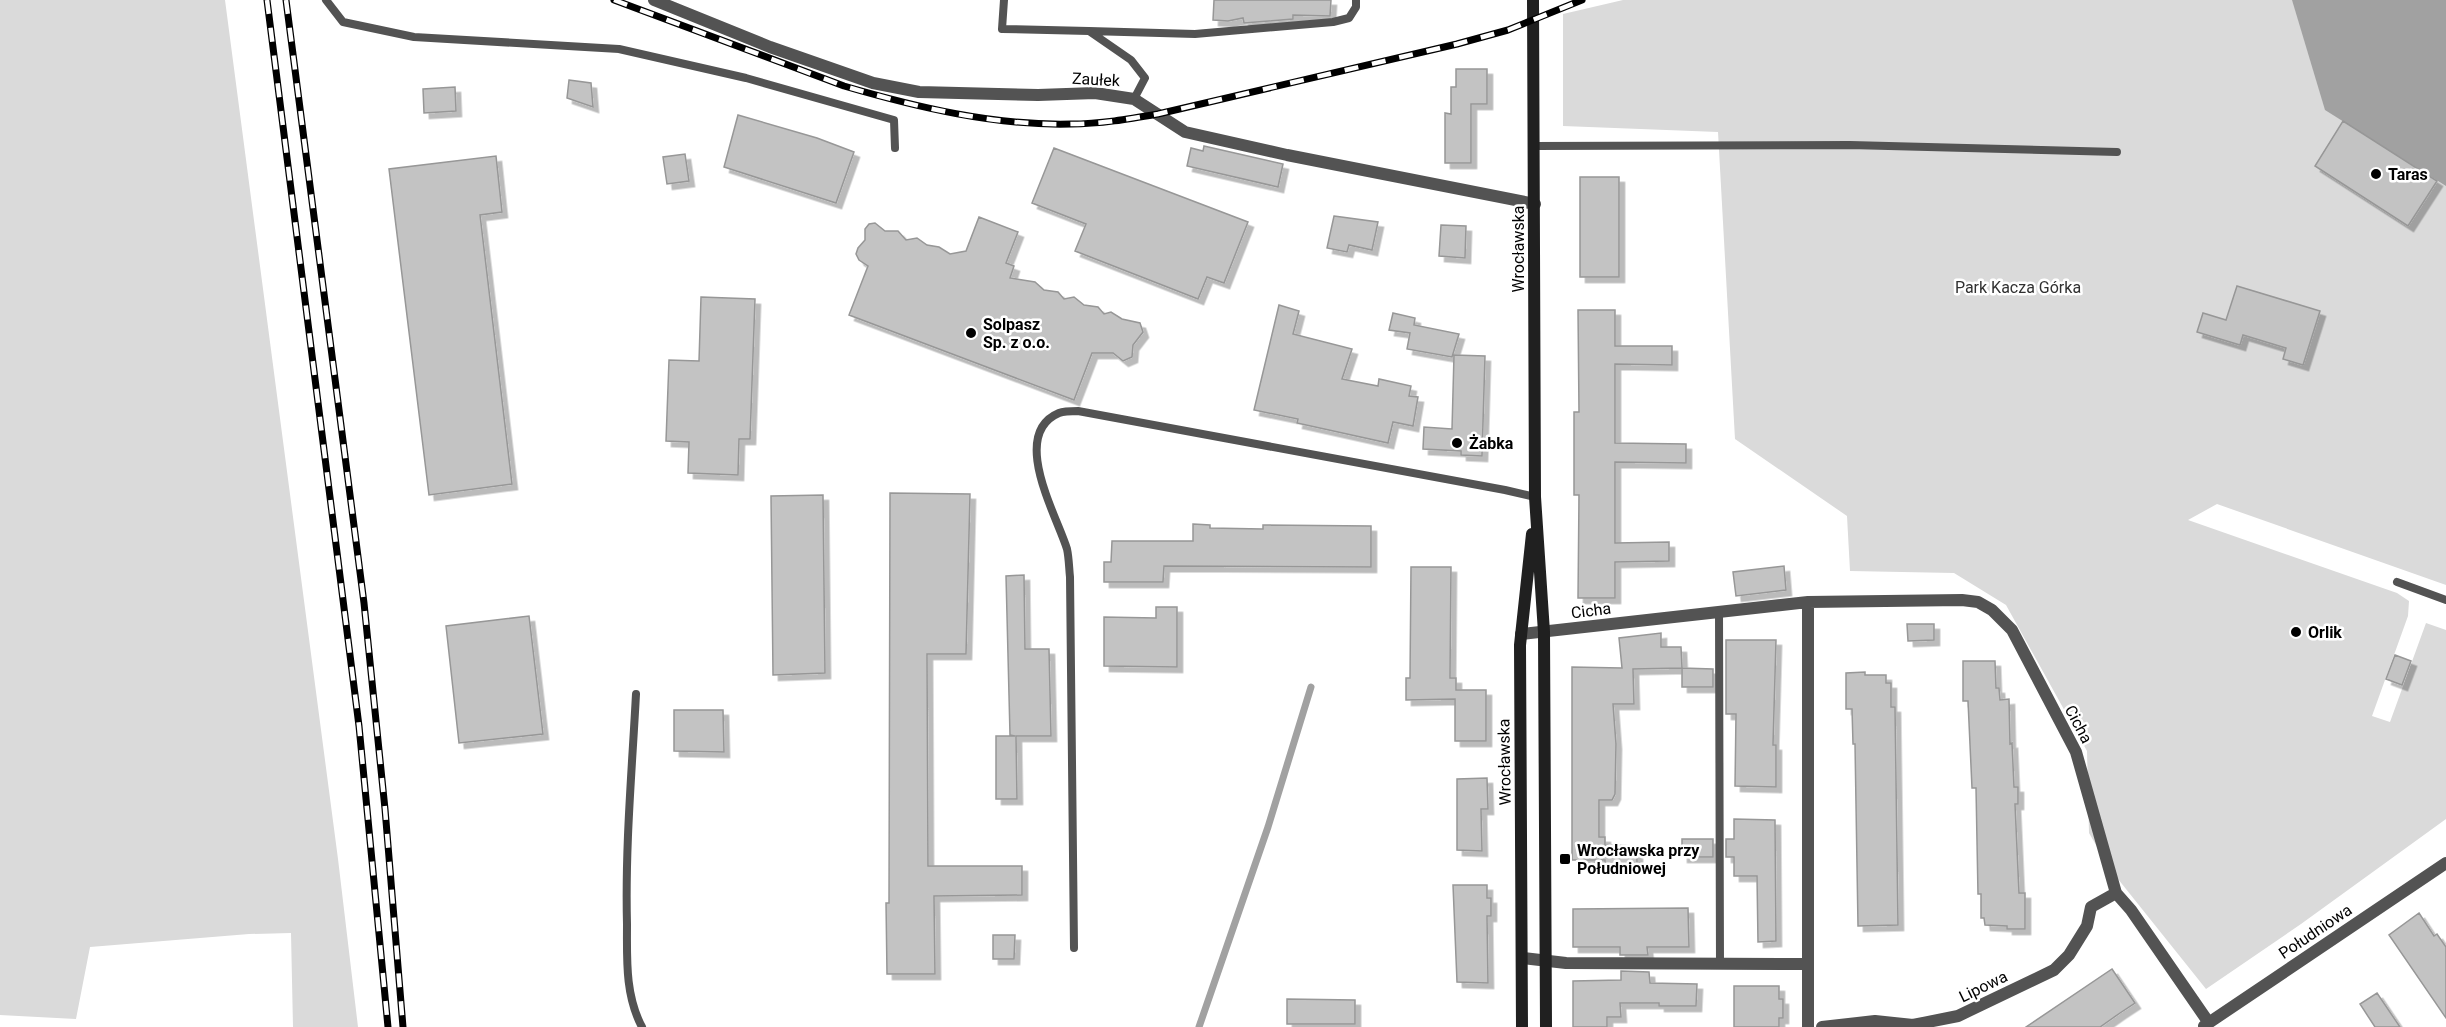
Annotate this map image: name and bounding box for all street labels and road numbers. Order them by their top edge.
street label: Zaułek [1071,69,1121,90]
street label: Wrocławska [1509,206,1528,292]
street label: Cicha [1570,599,1612,622]
street label: Cicha [2061,702,2096,746]
street label: Wrocławska [1494,718,1515,806]
street label: Południowa [2275,900,2355,963]
street label: Lipowa [1956,967,2010,1006]

